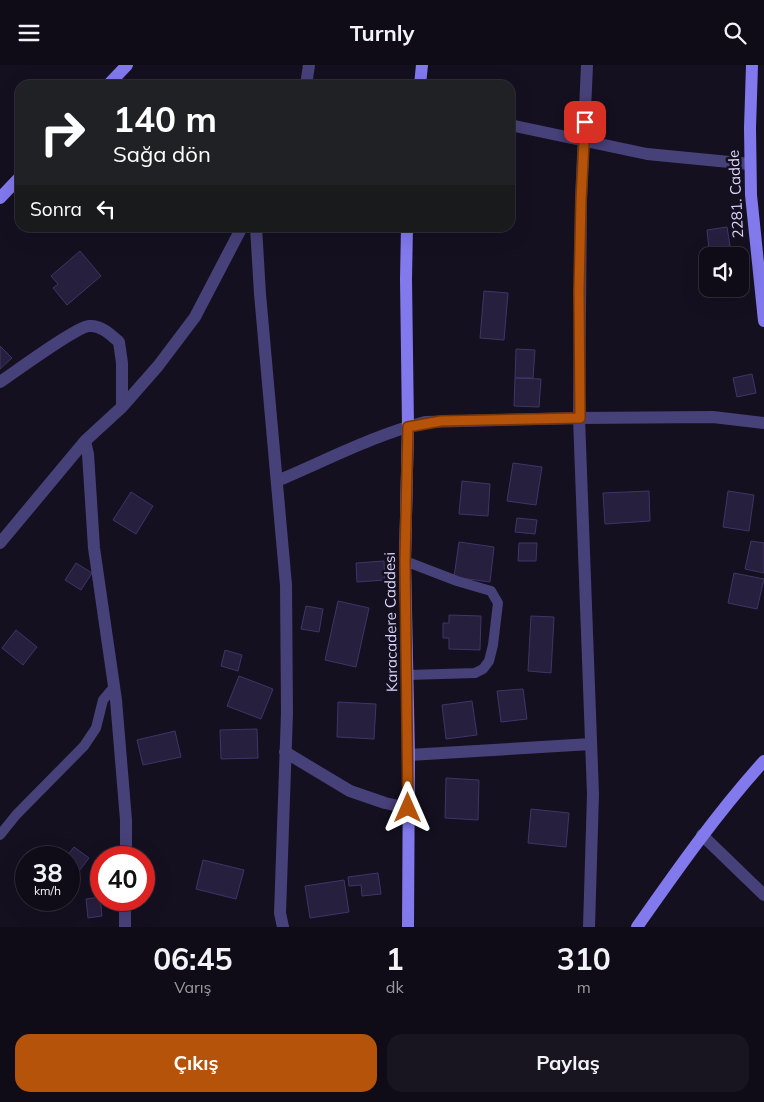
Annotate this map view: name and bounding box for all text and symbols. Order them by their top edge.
icon: menu [15,19,43,47]
text: Turnly [350,19,414,47]
icon: search [721,19,749,47]
text: 140 m [113,97,217,141]
icon: right [30,100,95,165]
pin [564,101,606,143]
icon: arrive [571,108,599,136]
text: Sağa dön [113,140,211,168]
street label: 2281. Cadde [724,149,747,239]
icon: left [92,195,120,223]
text: Sonra [30,197,82,221]
map controls [699,247,749,297]
button: sound [699,247,749,297]
street label: Karacadere Caddesi [380,552,401,692]
position arrow [381,781,433,833]
speed limit sign: 40 [90,846,155,911]
text: 38 [32,857,63,888]
text: km/h [34,883,61,898]
text: 06:45 [153,940,233,978]
text: 1 [386,940,404,978]
text: 310 [557,940,611,978]
text: Varış [174,977,212,997]
text: dk [386,977,404,997]
text: m [577,977,591,997]
button: Çıkış [15,1034,377,1092]
button: Paylaş [387,1034,749,1092]

